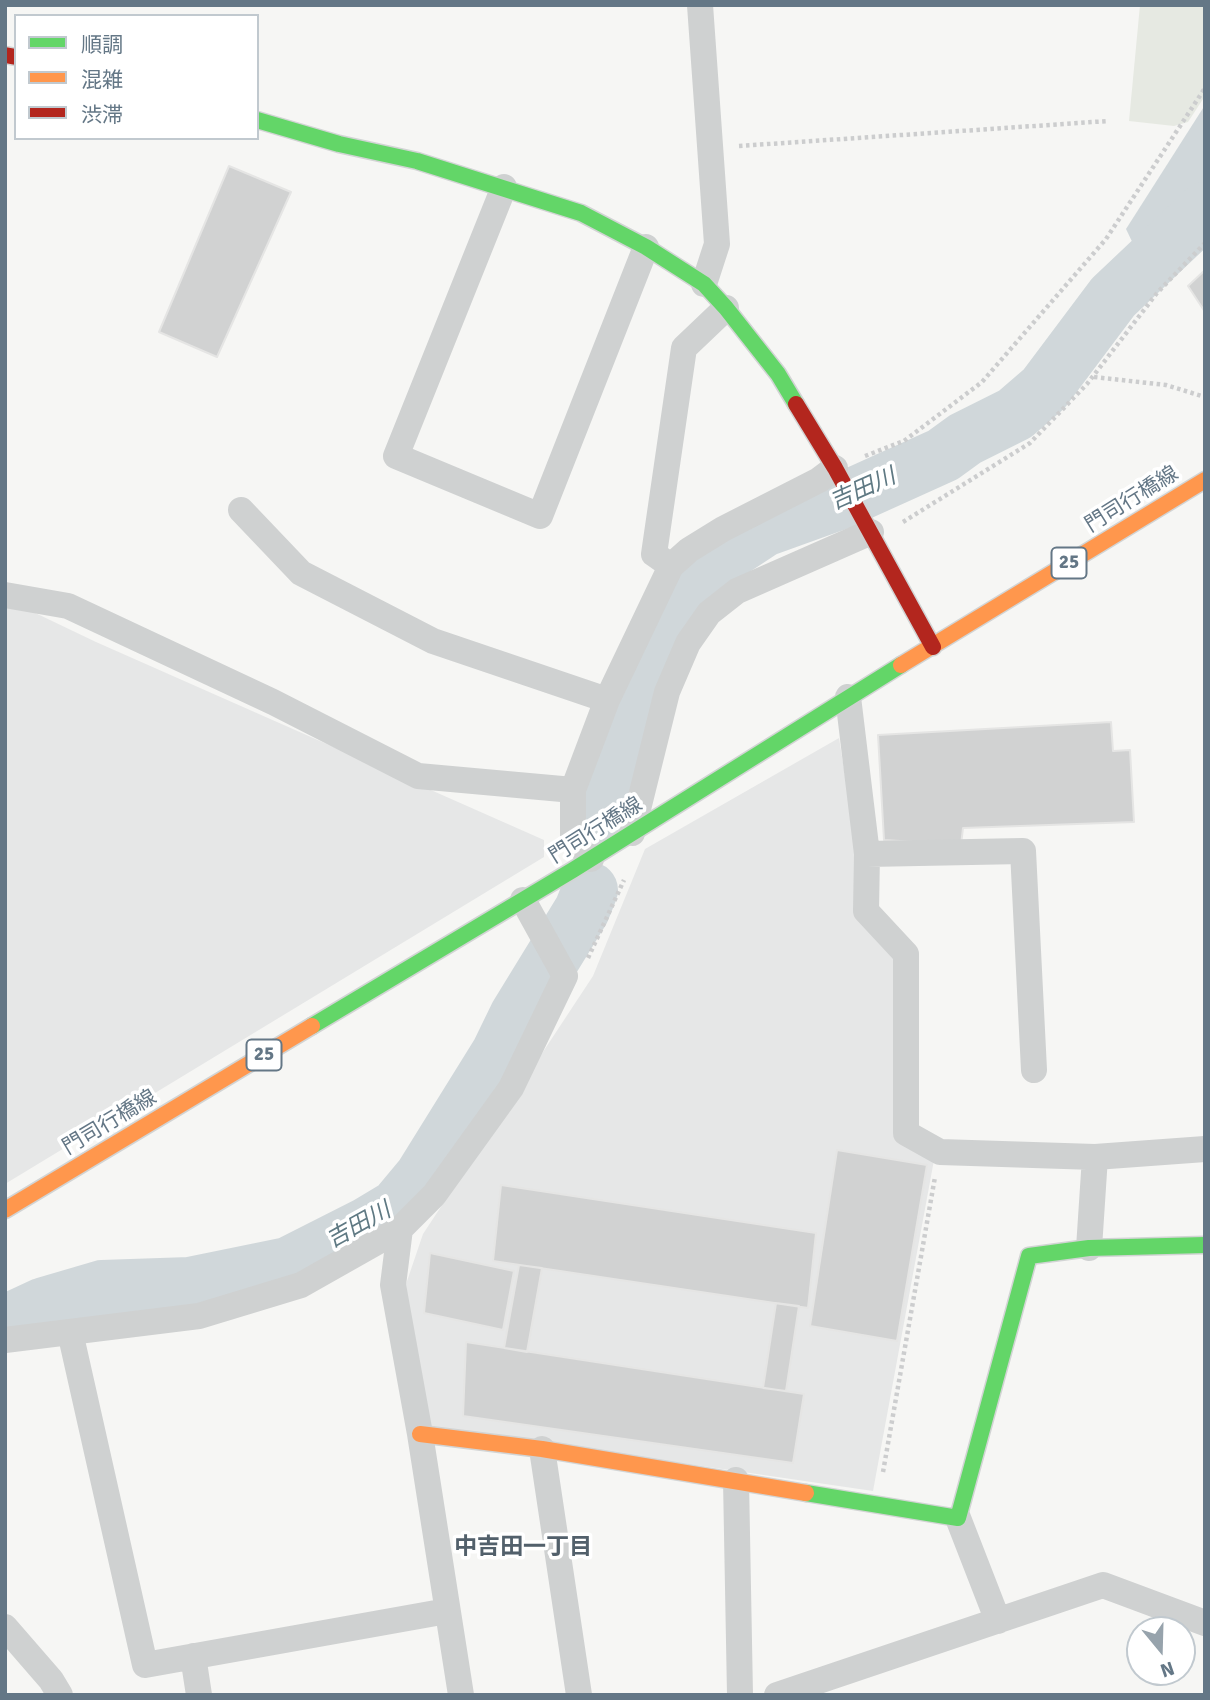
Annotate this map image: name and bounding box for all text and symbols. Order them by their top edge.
legend [14,14,259,140]
text: 順調 [81,32,123,58]
text: 混雑 [81,67,123,93]
text: 渋滞 [81,102,123,128]
street label: 門司行橋線 [1081,461,1183,539]
water label: 吉田川 [826,463,900,517]
road number: 25 [1052,548,1086,578]
street label: 門司行橋線 [545,792,647,870]
road number: 25 [246,1040,282,1070]
street label: 門司行橋線 [59,1085,161,1161]
water label: 吉田川 [322,1197,396,1255]
district label: 中吉田一丁目 [454,1534,592,1562]
north arrow [1126,1616,1196,1686]
text: N [1157,1655,1177,1682]

